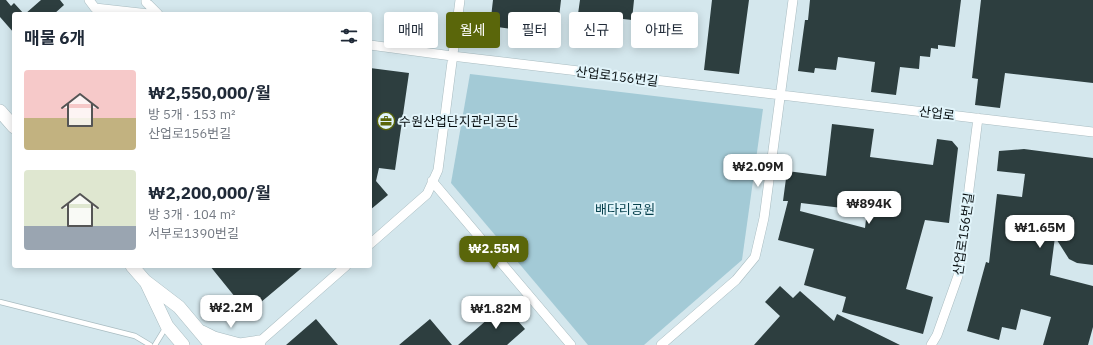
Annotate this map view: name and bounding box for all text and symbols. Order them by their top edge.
chip: 매매 [384,12,438,48]
chip: 월세 [446,12,500,48]
chip: 필터 [508,12,561,48]
chip: 신규 [569,12,623,48]
chip: 아파트 [631,12,698,48]
icon: filters [338,25,360,47]
text: 매물 6개 [24,27,85,49]
street label: 산업로156번길 [575,63,659,90]
text: ₩2,550,000/월 [148,82,271,104]
icon: home [56,86,104,134]
street label: 산업로 [918,103,956,124]
text: 방 5개 · 153 m² [148,106,235,123]
office icon: 수원산업단지관리공단 [376,111,396,131]
place label: 수원산업단지관리공단 [399,113,519,130]
text: 산업로156번길 [148,125,231,142]
pin: ₩2.09M [725,154,791,188]
text: ₩2.09M [732,158,784,175]
text: ₩2,200,000/월 [148,182,271,204]
icon: home [56,186,104,234]
pin: ₩894K [841,191,897,225]
street label: 산업로156번길 [949,192,978,276]
text: ₩894K [846,195,892,212]
park label: 배다리공원 [595,201,655,218]
text: 방 3개 · 104 m² [148,206,235,223]
pin: ₩1.65M [1007,215,1073,249]
text: ₩1.65M [1014,219,1066,236]
text: 서부로1390번길 [148,225,239,242]
pin: ₩2.55M [461,236,527,270]
text: ₩2.55M [468,240,520,257]
pin: ₩2.2M [203,295,259,329]
pin: ₩1.82M [463,296,529,330]
text: ₩2.2M [209,299,253,316]
text: ₩1.82M [470,300,522,317]

